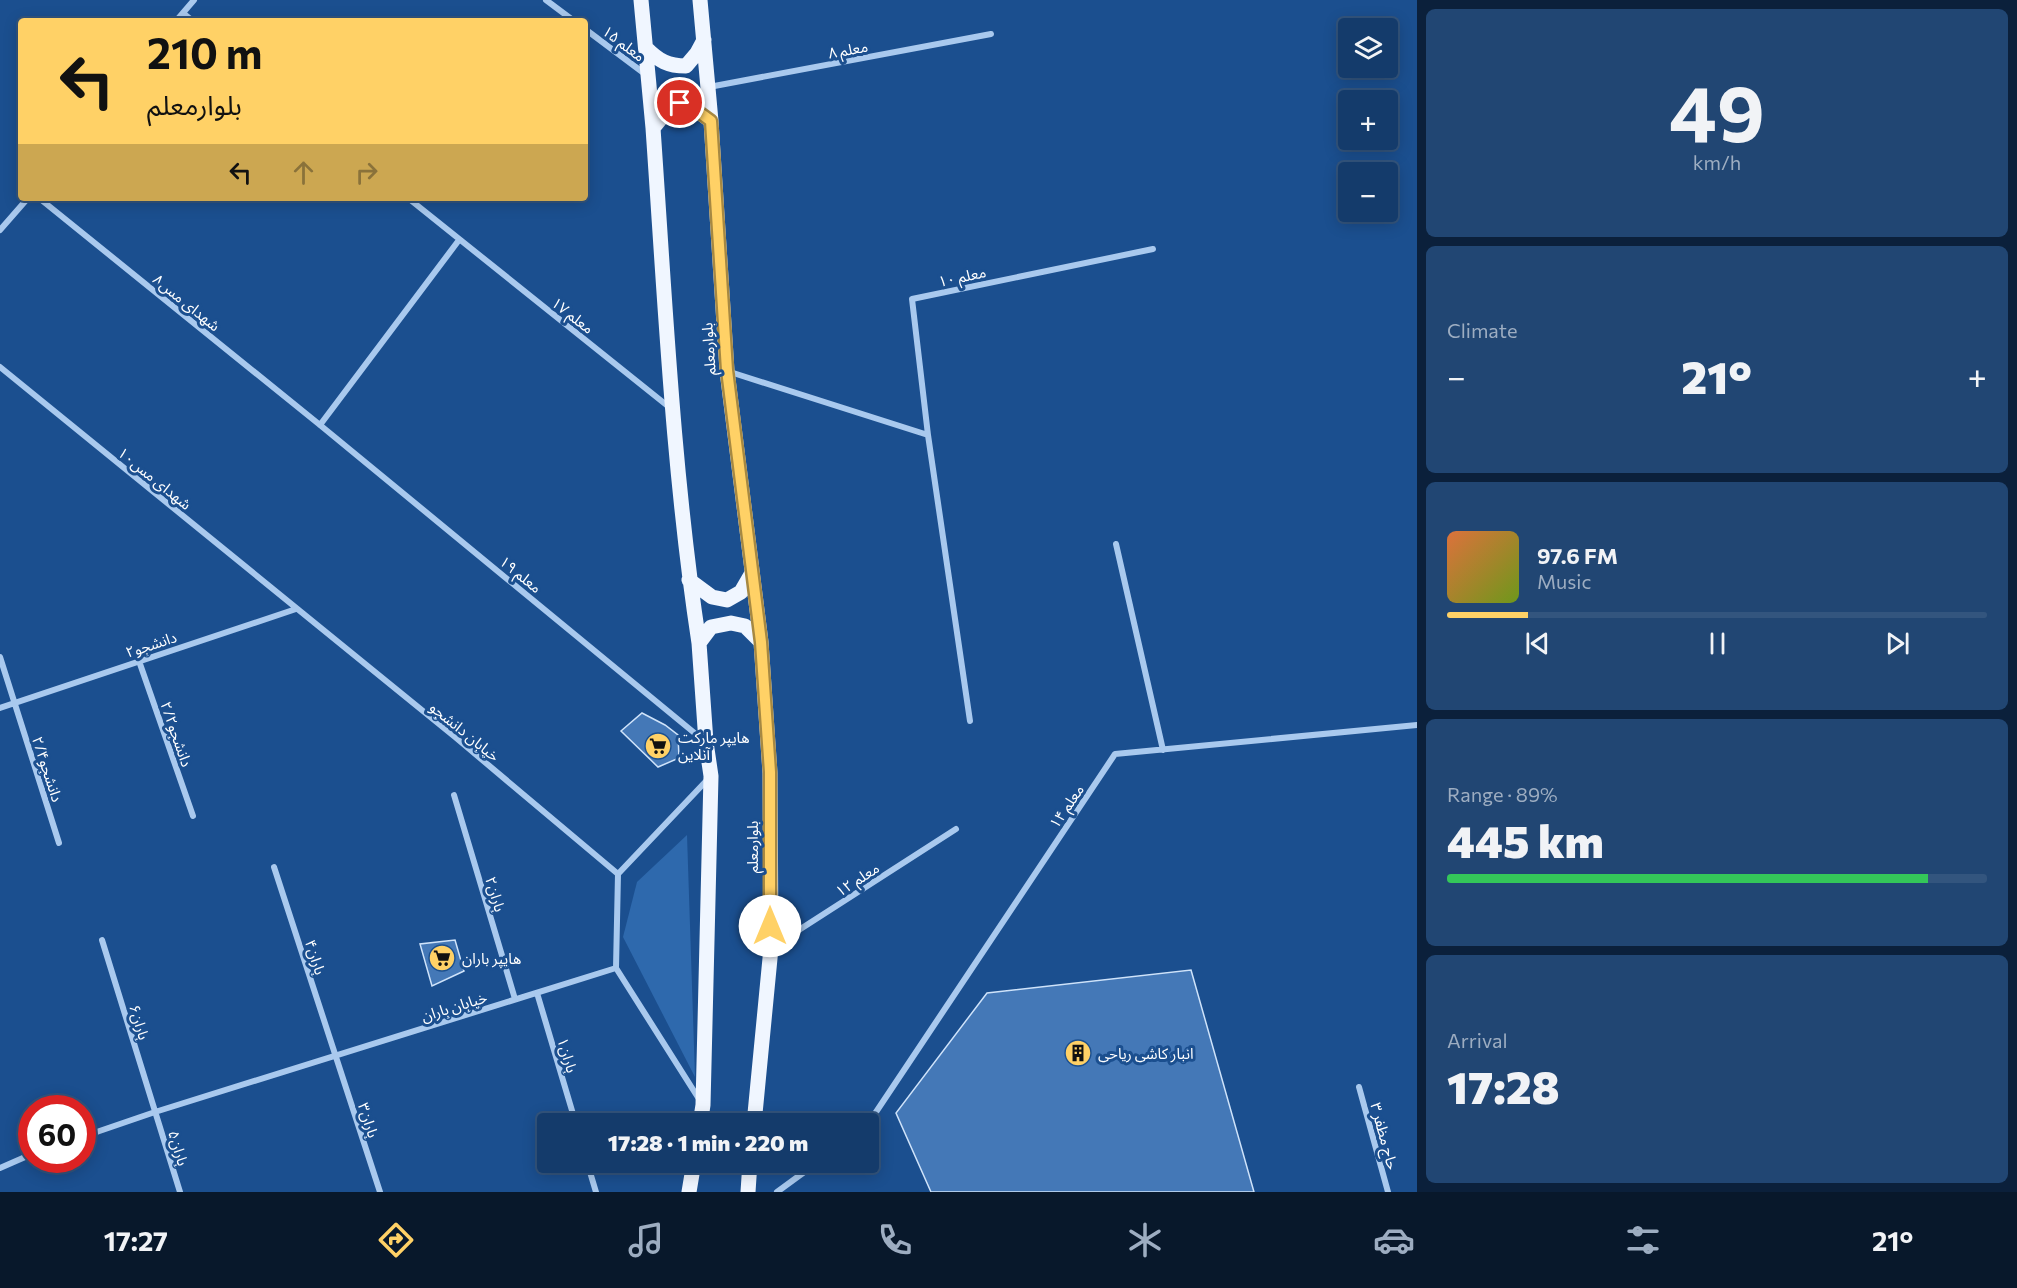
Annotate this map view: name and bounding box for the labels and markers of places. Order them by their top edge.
pin [654,77,705,128]
place label: هایپر مارکت آنلاین [678,728,750,764]
supermarket icon: هایپر مارکت آنلاین [643,731,673,761]
supermarket icon: هایپر باران [427,943,457,973]
place label: هایپر باران [462,949,521,969]
building icon: انبار کاشی ریاحی [1063,1038,1093,1068]
place label: انبار کاشی ریاحی [1098,1044,1194,1063]

